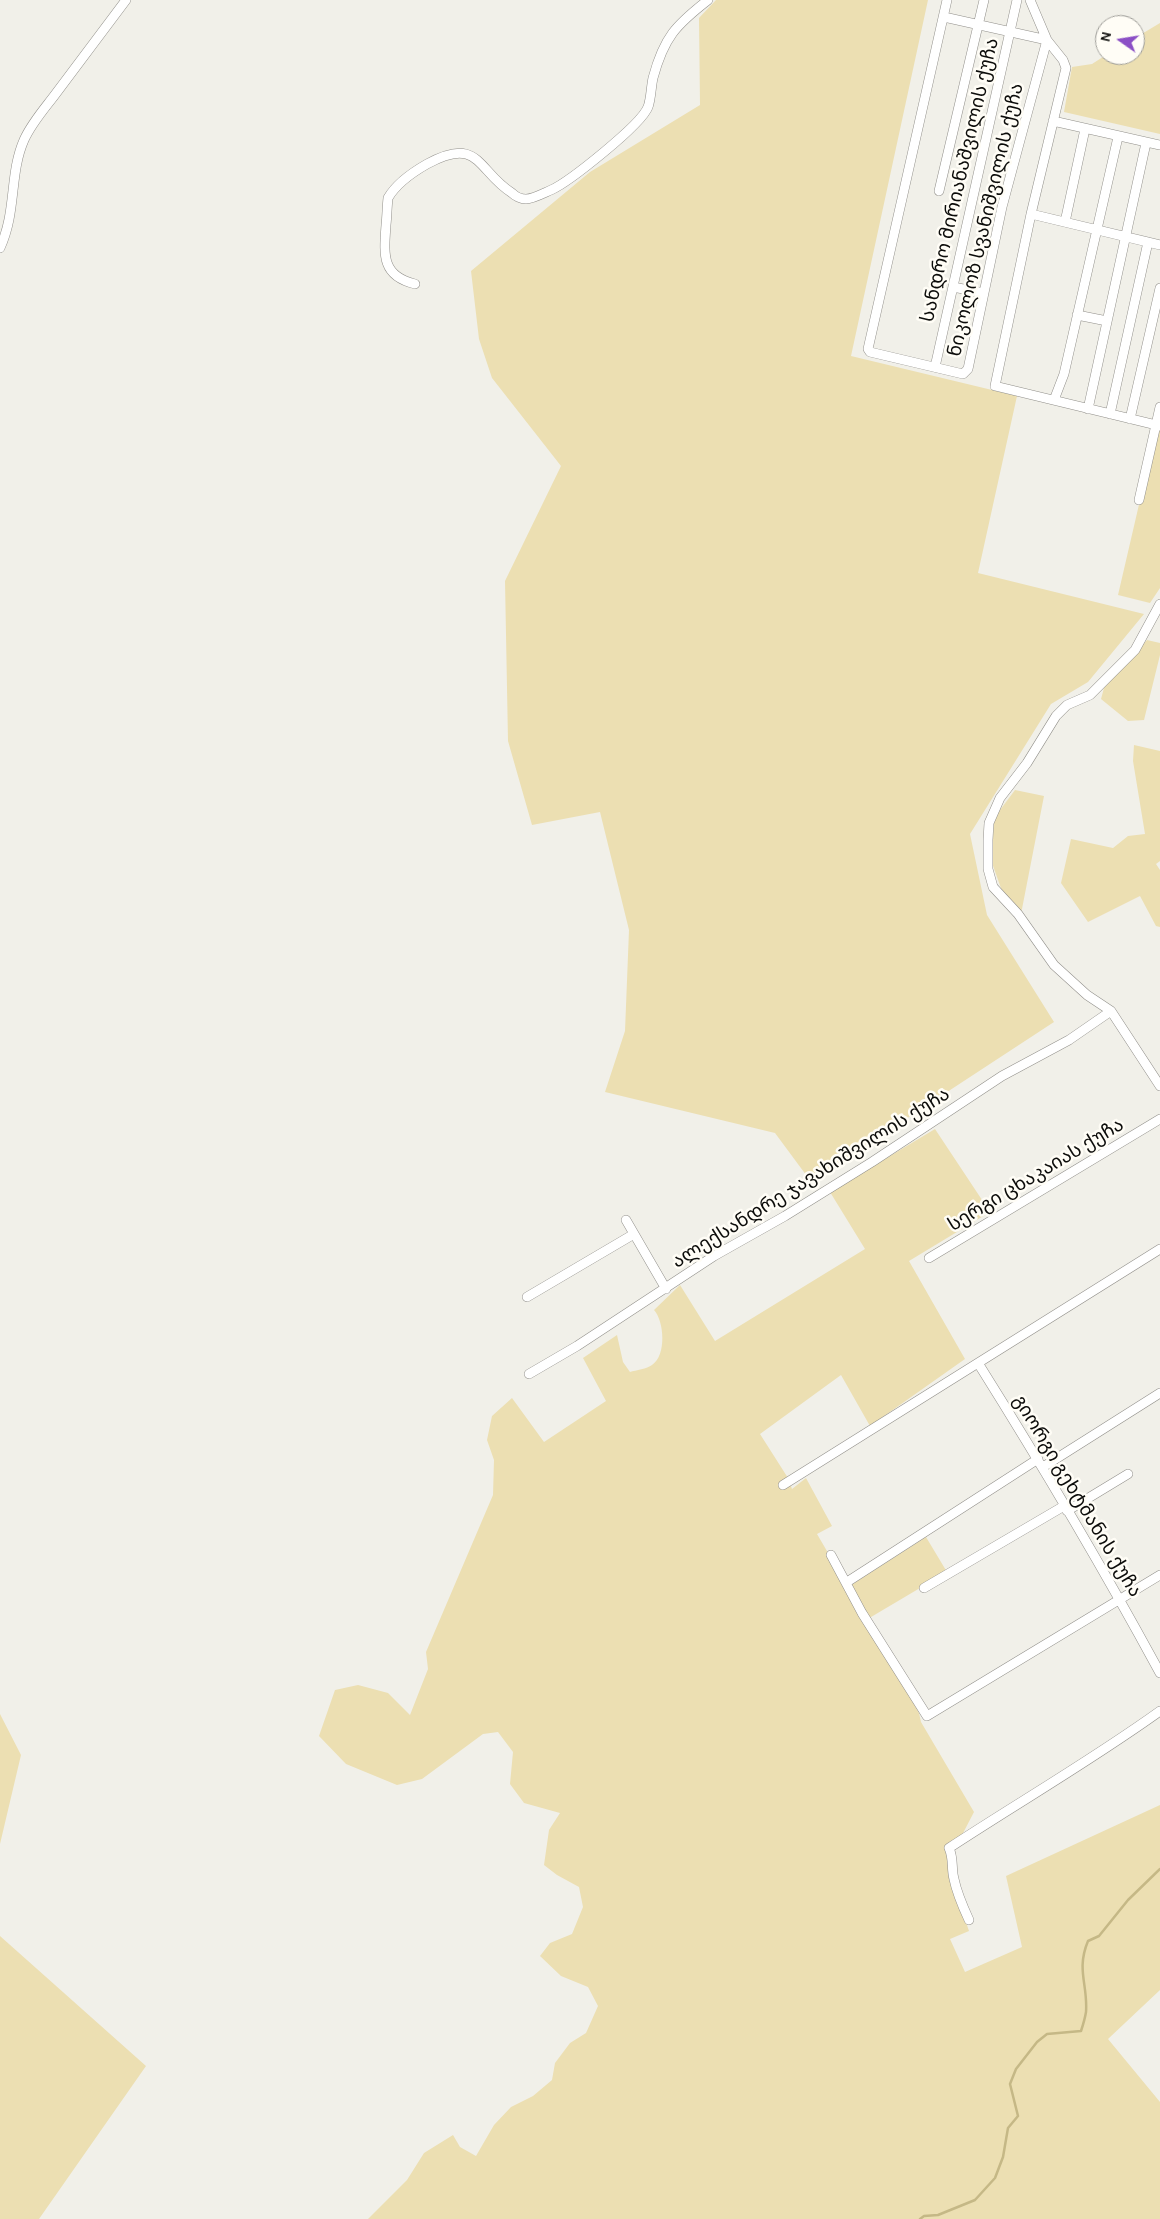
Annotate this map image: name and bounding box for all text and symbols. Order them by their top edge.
north arrow [1095,15,1145,65]
text: N [1096,30,1115,44]
street label: სანდრო მირიანაშვილის ქუჩა [916,36,1004,324]
street label: ნიკოლოზ სვანიშვილის ქუჩა [943,81,1029,359]
street label: ალექსანდრე ჯავახიშვილის ქუჩა [668,1083,954,1273]
street label: სერგი ცხაკაიას ქუჩა [944,1113,1128,1237]
street label: გიორგი გეხტმანის ქუჩა [1008,1391,1146,1601]

